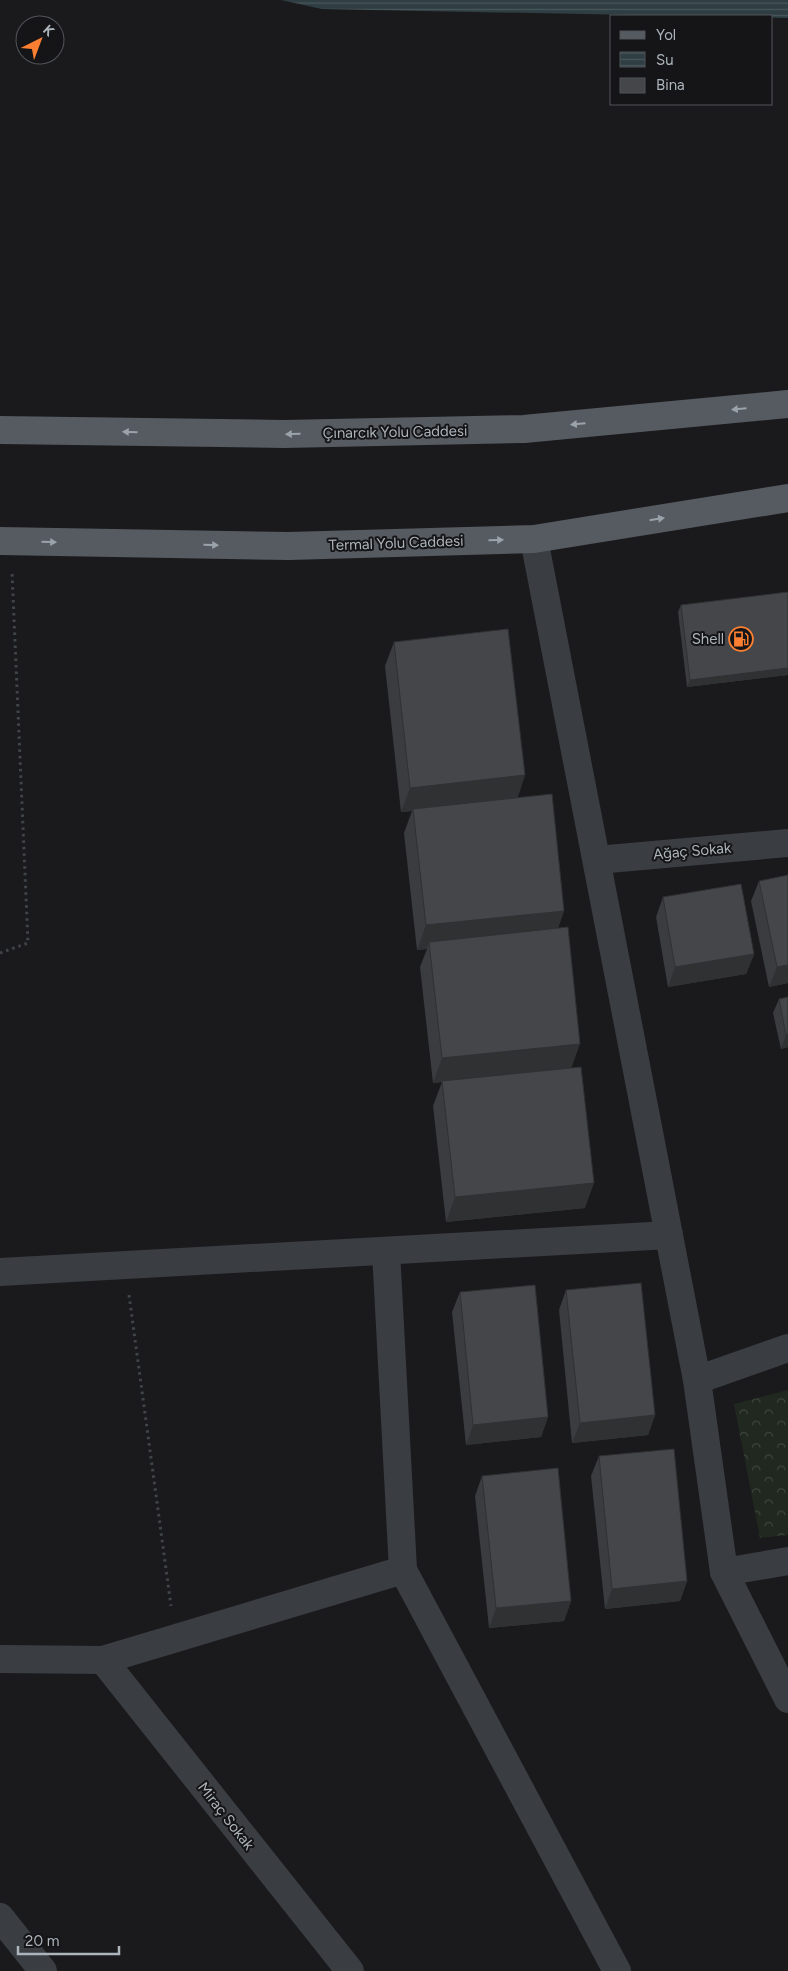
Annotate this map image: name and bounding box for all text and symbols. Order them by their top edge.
north arrow [15,15,65,65]
legend [610,15,773,105]
text: K [39,21,58,41]
text: Yol [656,26,676,44]
text: Su [656,51,674,69]
text: Bina [656,76,685,94]
one-way arrow [731,405,747,413]
one-way arrow [569,420,585,428]
street label: Çınarcık Yolu Caddesi [322,422,468,442]
one-way arrow [122,428,138,436]
one-way arrow [285,430,301,438]
one-way arrow [649,515,665,523]
street label: Termal Yolu Caddesi [328,532,464,554]
one-way arrow [488,536,504,544]
one-way arrow [41,538,57,546]
one-way arrow [203,541,219,549]
fuel station icon: Shell [728,626,754,652]
place label: Shell [692,630,724,648]
street label: Ağaç Sokak [652,839,732,863]
street label: Miraç Sokak [194,1779,258,1854]
scale bar [18,1924,119,1956]
text: 20 m [25,1932,59,1950]

